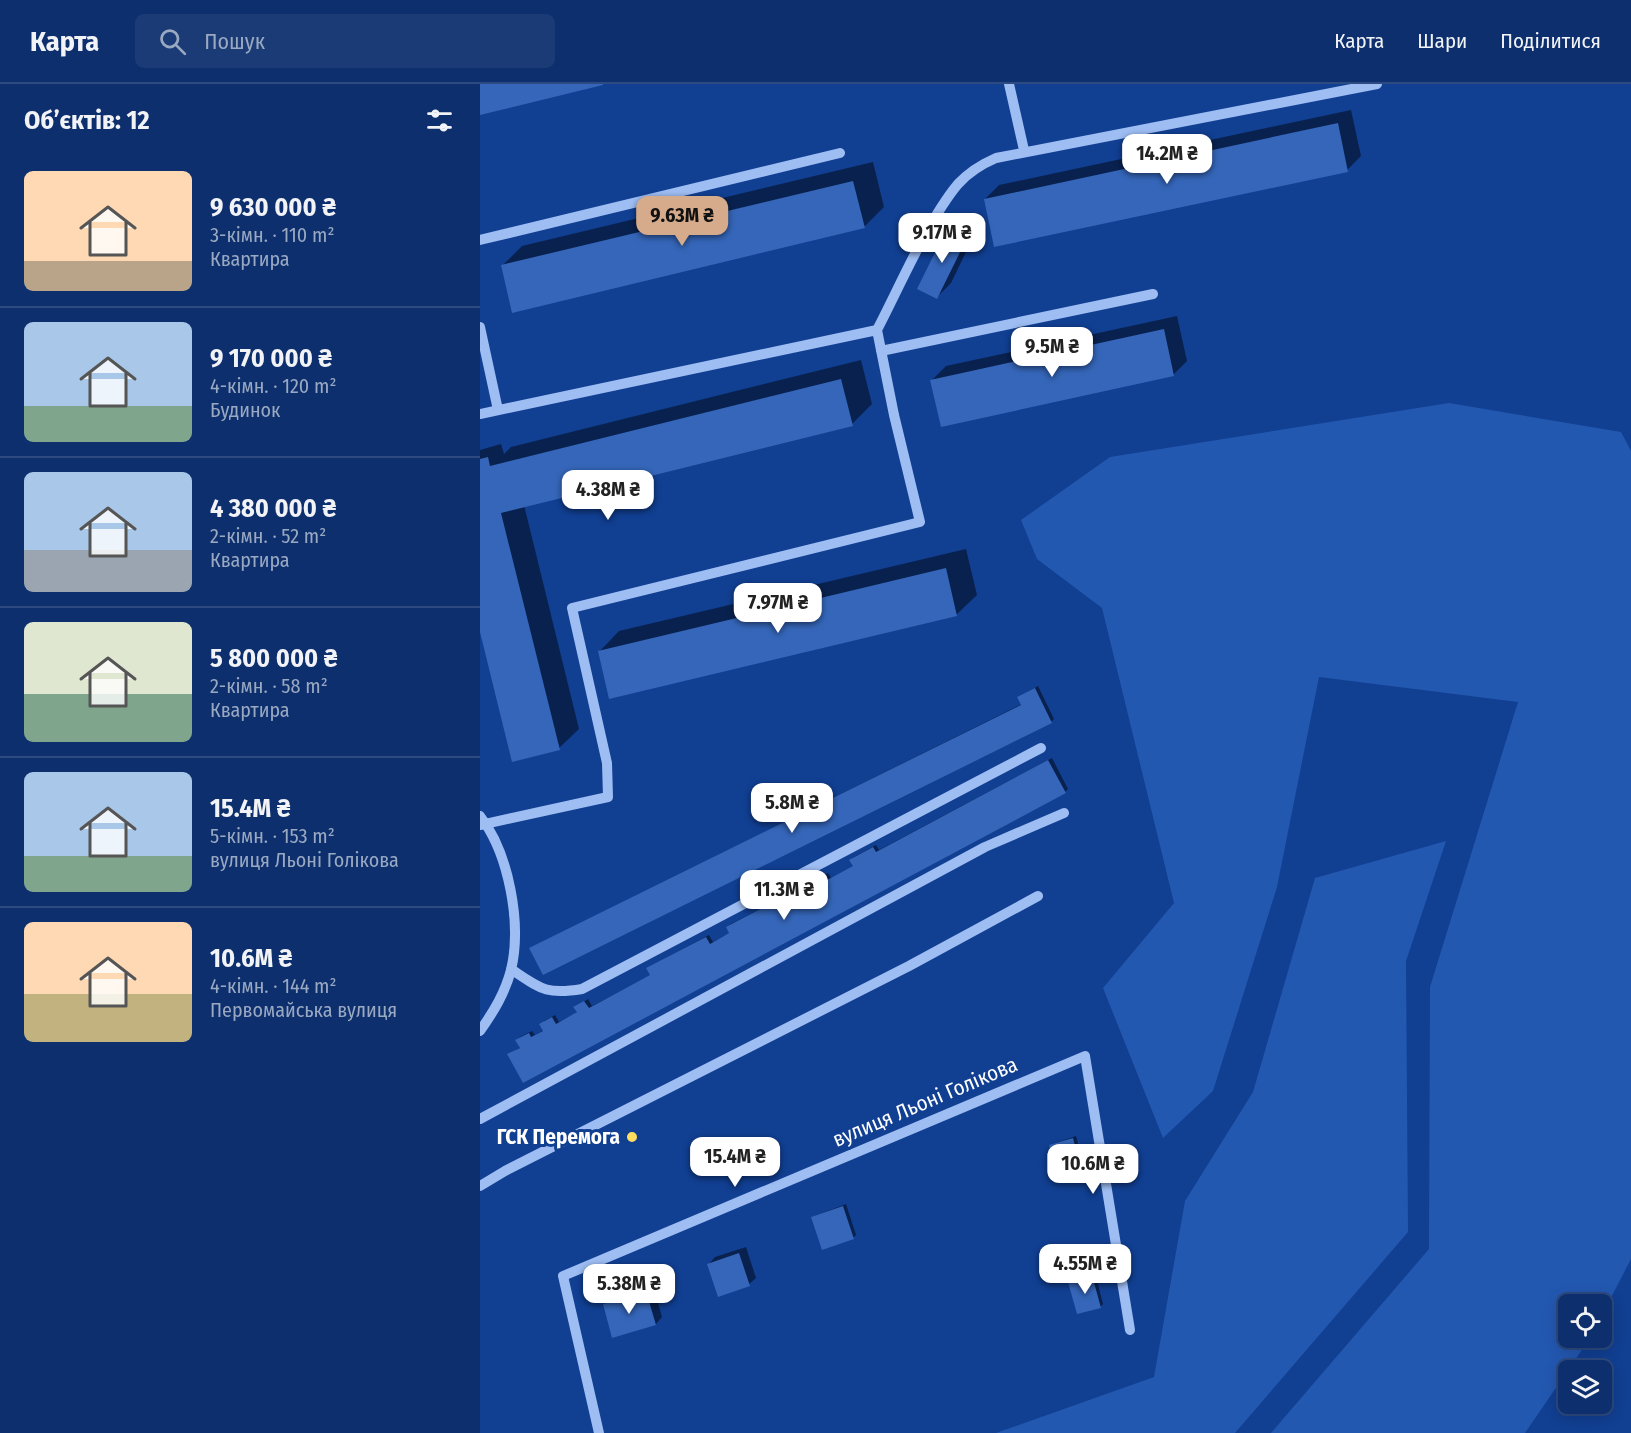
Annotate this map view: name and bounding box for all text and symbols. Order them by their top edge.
search box [135,14,555,68]
text: Карта [30,25,99,58]
icon: search [156,25,189,58]
text: Пошук [204,28,265,55]
text: Карта [1334,28,1384,54]
text: Шари [1417,28,1467,54]
text: Поділитися [1500,28,1601,54]
icon: filters [423,104,456,137]
text: Об’єктів: 12 [24,105,149,136]
pin: 14.2M ₴ [1112,134,1222,185]
text: 14.2M ₴ [1136,141,1198,165]
text: 9 630 000 ₴ [210,192,336,223]
icon: home [72,195,144,267]
pin: 9.63M ₴ [627,196,737,247]
text: 9.63M ₴ [650,203,714,227]
pin: 9.17M ₴ [887,213,997,264]
text: 9.17M ₴ [912,220,972,244]
text: 3-кімн. · 110 m² [210,223,334,247]
text: Квартира [210,247,290,271]
pin: 9.5M ₴ [1003,327,1101,378]
text: 9.5M ₴ [1025,334,1079,358]
text: 9 170 000 ₴ [210,343,332,374]
icon: home [72,346,144,418]
text: 4-кімн. · 120 m² [210,374,336,398]
text: Будинок [210,398,281,422]
pin: 4.38M ₴ [553,470,663,521]
text: 4.38M ₴ [576,477,640,501]
text: 4 380 000 ₴ [210,493,336,524]
icon: home [72,496,144,568]
text: 2-кімн. · 52 m² [210,524,326,548]
text: Квартира [210,548,290,572]
pin: 7.97M ₴ [723,583,833,634]
text: 7.97M ₴ [748,590,808,614]
text: 5 800 000 ₴ [210,643,337,674]
icon: home [72,646,144,718]
text: 2-кімн. · 58 m² [210,674,328,698]
text: Квартира [210,698,290,722]
pin: 5.8M ₴ [743,783,841,834]
text: 5.8M ₴ [765,790,819,814]
text: 15.4M ₴ [210,793,290,824]
icon: home [72,796,144,868]
text: 5-кімн. · 153 m² [210,824,335,848]
text: вулиця Льоні Голікова [210,848,399,872]
pin: 11.3M ₴ [729,870,839,921]
text: 11.3M ₴ [754,877,814,901]
text: 10.6M ₴ [210,943,292,974]
icon: home [72,946,144,1018]
text: 4-кімн. · 144 m² [210,974,337,998]
text: Первомайська вулиця [210,998,397,1022]
street label: вулиця Льоні Голікова [829,1051,1021,1153]
place label: ГСК Перемога [497,1124,620,1150]
marker: ГСК Перемога [625,1130,639,1144]
pin: 15.4M ₴ [680,1137,790,1188]
text: 15.4M ₴ [704,1144,766,1168]
pin: 10.6M ₴ [1038,1144,1148,1195]
text: 10.6M ₴ [1061,1151,1125,1175]
pin: 4.55M ₴ [1030,1244,1140,1295]
text: 4.55M ₴ [1053,1251,1117,1275]
pin: 5.38M ₴ [574,1264,684,1315]
text: 5.38M ₴ [597,1271,661,1295]
map controls [1558,1294,1612,1414]
button: locate [1558,1294,1612,1348]
button: layers [1558,1360,1612,1414]

